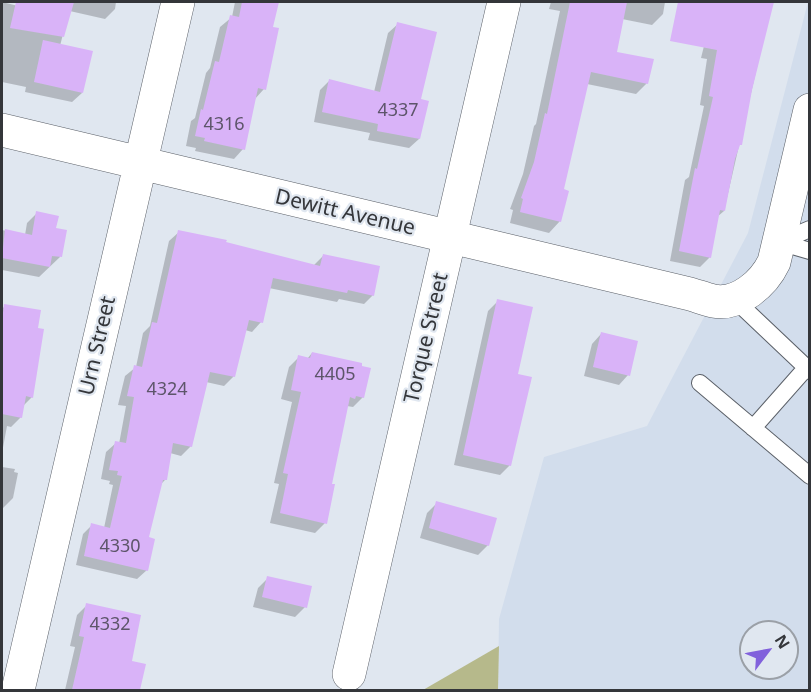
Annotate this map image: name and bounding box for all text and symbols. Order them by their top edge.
house number: 4337 [377,100,419,122]
house number: 4316 [203,114,245,136]
street label: Dewitt Avenue [272,185,418,241]
street label: Torque Street [400,270,454,406]
street label: Urn Street [74,294,122,398]
house number: 4405 [314,364,356,386]
house number: 4324 [146,379,188,401]
house number: 4330 [99,536,141,558]
house number: 4332 [89,614,131,636]
north arrow [739,620,799,680]
text: N [770,630,795,653]

